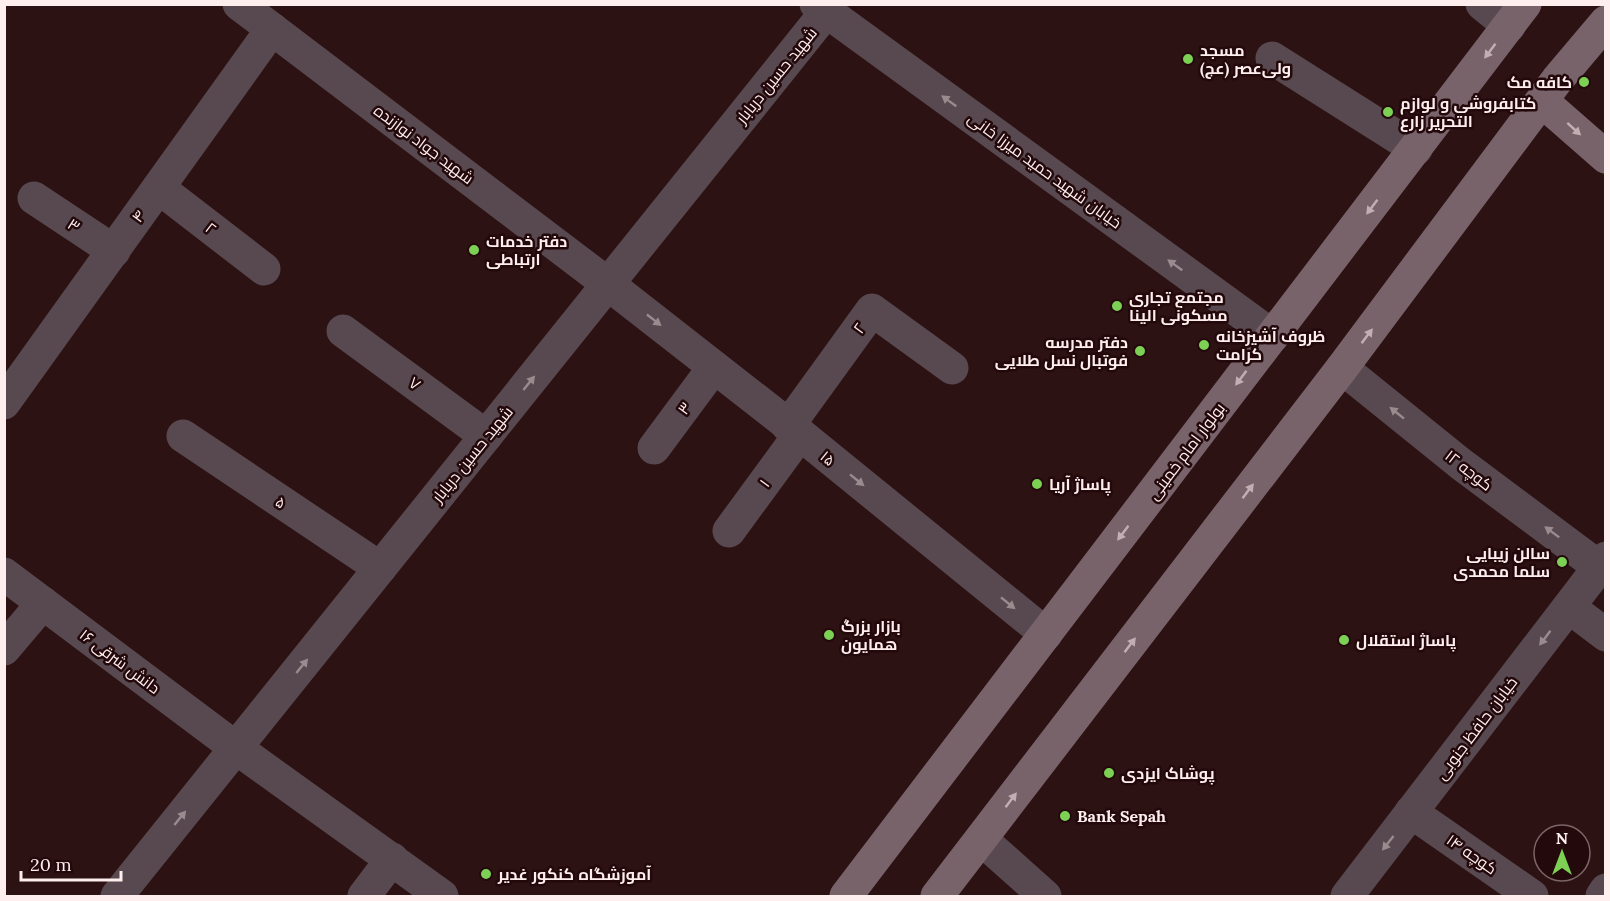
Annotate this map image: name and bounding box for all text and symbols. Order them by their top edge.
street label: شهید حسین دریابار [730,23,822,129]
place label: مسجد ولی‌عصر (عج) [1200,40,1291,79]
one-way arrow [1484,43,1496,59]
marker: مسجد ولی‌عصر (عج) [1181,52,1195,66]
place label: کافه مک [1507,72,1572,92]
marker: کافه مک [1577,75,1591,89]
place label: کتابفروشی و لوازم التحریر زارع [1400,93,1536,132]
one-way arrow [942,95,958,107]
street label: شهید جواد نوازنده [370,100,478,189]
marker: کتابفروشی و لوازم التحریر زارع [1381,105,1395,119]
street label: خیابان شهید حمید میرزا خانی [964,108,1126,233]
one-way arrow [1566,122,1581,135]
one-way arrow [1366,198,1378,214]
street label: ۴ [127,206,149,226]
street label: ۳ [64,214,84,236]
street label: ۲ [202,217,220,239]
place label: دفتر خدمات ارتباطی [486,231,567,269]
marker: دفتر خدمات ارتباطی [467,243,481,257]
one-way arrow [1168,259,1184,271]
place label: مجتمع تجاری مسکونی الینا [1129,287,1228,325]
marker: مجتمع تجاری مسکونی الینا [1110,299,1124,313]
one-way arrow [646,314,662,327]
street label: ۲ [848,319,870,337]
place label: ظروف آشپزخانه کرامت [1216,326,1325,364]
one-way arrow [1360,328,1372,343]
place label: دفتر مدرسه فوتبال نسل طلایی [995,332,1128,370]
marker: ظروف آشپزخانه کرامت [1197,338,1211,352]
marker: دفتر مدرسه فوتبال نسل طلایی [1133,344,1147,358]
one-way arrow [1236,371,1248,386]
street label: ۷ [405,372,425,394]
one-way arrow [523,375,536,391]
street label: ۳ [673,398,695,418]
street label: بولوار امام خمینی [1143,398,1231,505]
street label: شهید حسین دریابار [426,402,518,508]
one-way arrow [1390,408,1405,420]
street label: کوچه ۱۲ [1440,445,1497,496]
street label: ۱۵ [816,446,840,470]
one-way arrow [849,474,864,486]
place label: پاساژ آریا [1049,474,1111,496]
street label: ۱ [754,475,774,491]
marker: پاساژ آریا [1030,477,1044,491]
one-way arrow [1242,483,1254,498]
street label: ۵ [272,491,290,513]
one-way arrow [1117,525,1129,541]
one-way arrow [1544,527,1559,539]
place label: سالن زیبایی سلما محمدی [1453,543,1550,581]
marker: سالن زیبایی سلما محمدی [1555,555,1569,569]
one-way arrow [1000,597,1016,610]
place label: بازار بزرگ همایون [841,616,901,654]
street label: دانش شرقی ۱۶ [75,624,164,699]
marker: بازار بزرگ همایون [822,628,836,642]
place label: پاساژ استقلال [1356,630,1456,652]
one-way arrow [1539,631,1551,646]
marker: پاساژ استقلال [1337,633,1351,647]
one-way arrow [1123,638,1135,653]
one-way arrow [295,659,308,674]
street label: خیابان حافظ جنوبی [1431,673,1522,784]
place label: پوشاک ایزدی [1121,763,1215,785]
marker: پوشاک ایزدی [1102,766,1116,780]
one-way arrow [1005,792,1017,808]
place label: Bank Sepah [1077,806,1166,826]
marker: Bank Sepah [1058,809,1072,823]
one-way arrow [174,810,187,826]
north arrow [1532,823,1592,883]
text: N [1556,828,1568,848]
street label: کوچه ۱۴ [1442,829,1501,880]
one-way arrow [1381,835,1394,851]
scale bar [21,844,122,882]
text: 20 m [30,853,72,876]
place label: آموزشگاه کنکور غدیر [497,864,651,884]
marker: آموزشگاه کنکور غدیر [479,867,493,881]

